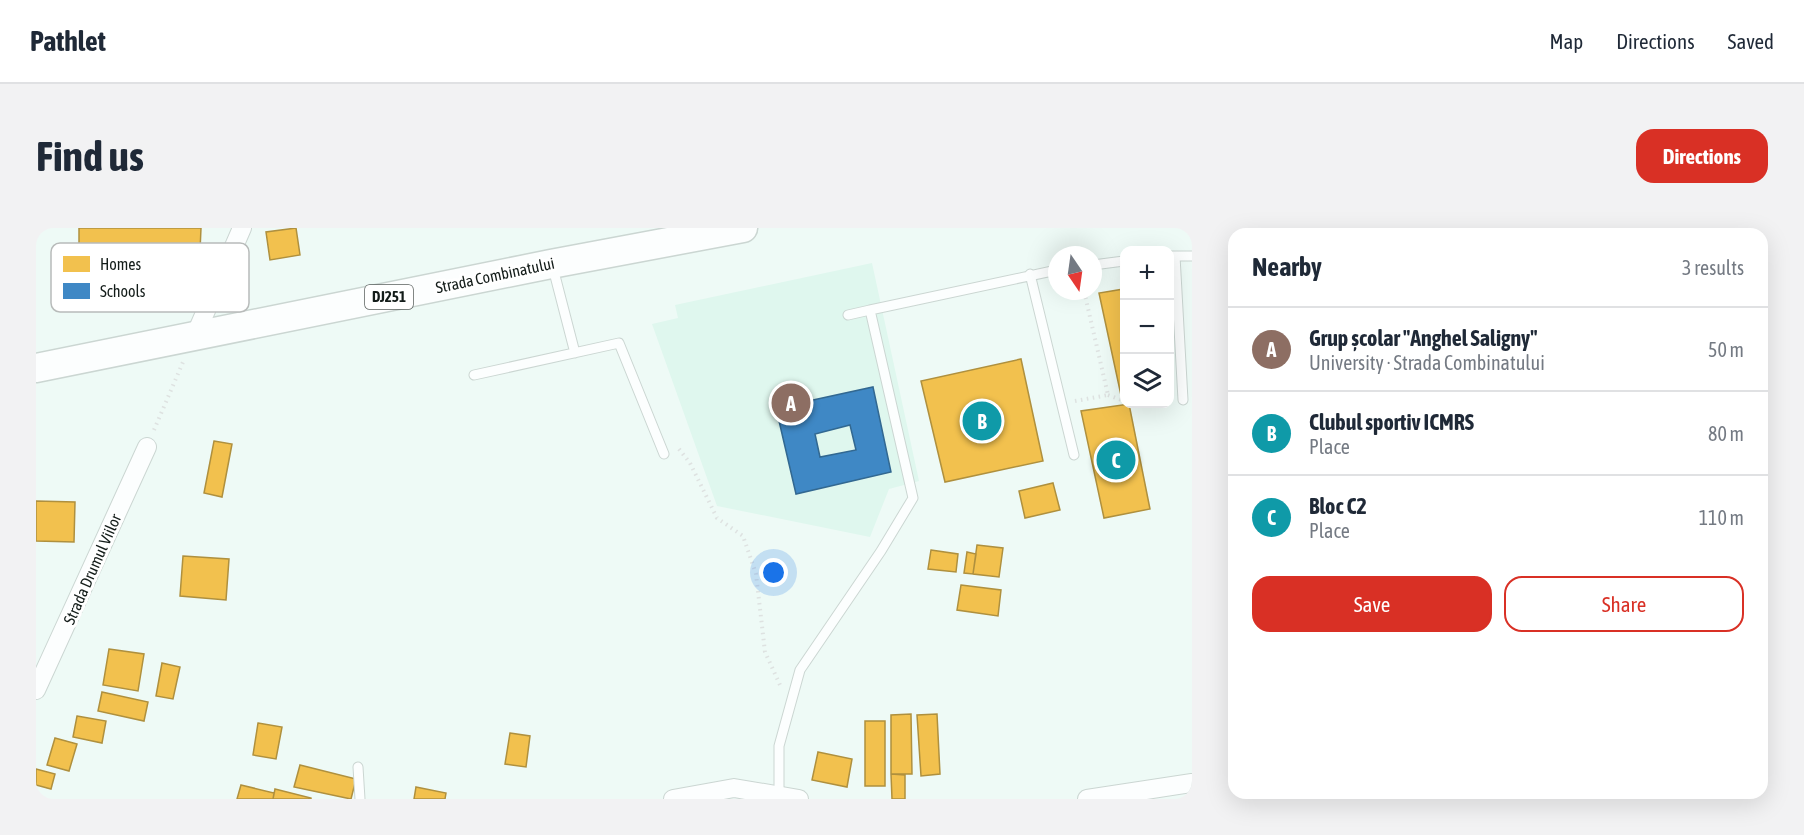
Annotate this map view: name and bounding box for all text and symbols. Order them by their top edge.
text: Pathlet [30,25,106,57]
text: Map [1549,29,1583,53]
text: Directions [1616,29,1695,53]
text: Saved [1728,29,1774,53]
button: Directions [1636,129,1768,183]
text: Find us [36,132,144,180]
legend [51,243,249,312]
north arrow [1048,246,1102,300]
map controls [1120,246,1174,408]
button: + [1120,246,1174,300]
text: Nearby [1252,252,1322,282]
street label: Strada Combinatului [434,254,556,296]
text: Homes [100,255,142,273]
text: 3 results [1682,256,1744,279]
text: Schools [100,282,146,300]
road number: DJ251 [365,285,413,309]
button: − [1120,300,1174,354]
text: Grup școlar "Anghel Saligny" [1309,325,1537,351]
text: A [1267,338,1276,361]
text: 50 m [1708,338,1744,361]
text: University · Strada Combinatului [1309,351,1545,374]
button: layers [1120,354,1174,408]
pin: A [772,380,810,426]
pin: B [962,398,1002,444]
text: Clubul sportiv ICMRS [1309,409,1474,435]
text: B [1267,422,1276,445]
text: 80 m [1708,422,1744,445]
text: Place [1309,435,1350,458]
pin: C [1096,438,1136,482]
text: Bloc C2 [1309,493,1367,519]
text: C [1267,506,1276,529]
text: 110 m [1699,506,1744,529]
street label: Strada Drumul Viilor [60,511,125,627]
text: Place [1309,519,1350,542]
your location [759,558,788,587]
button: Save [1252,576,1492,632]
button: Share [1504,576,1744,632]

